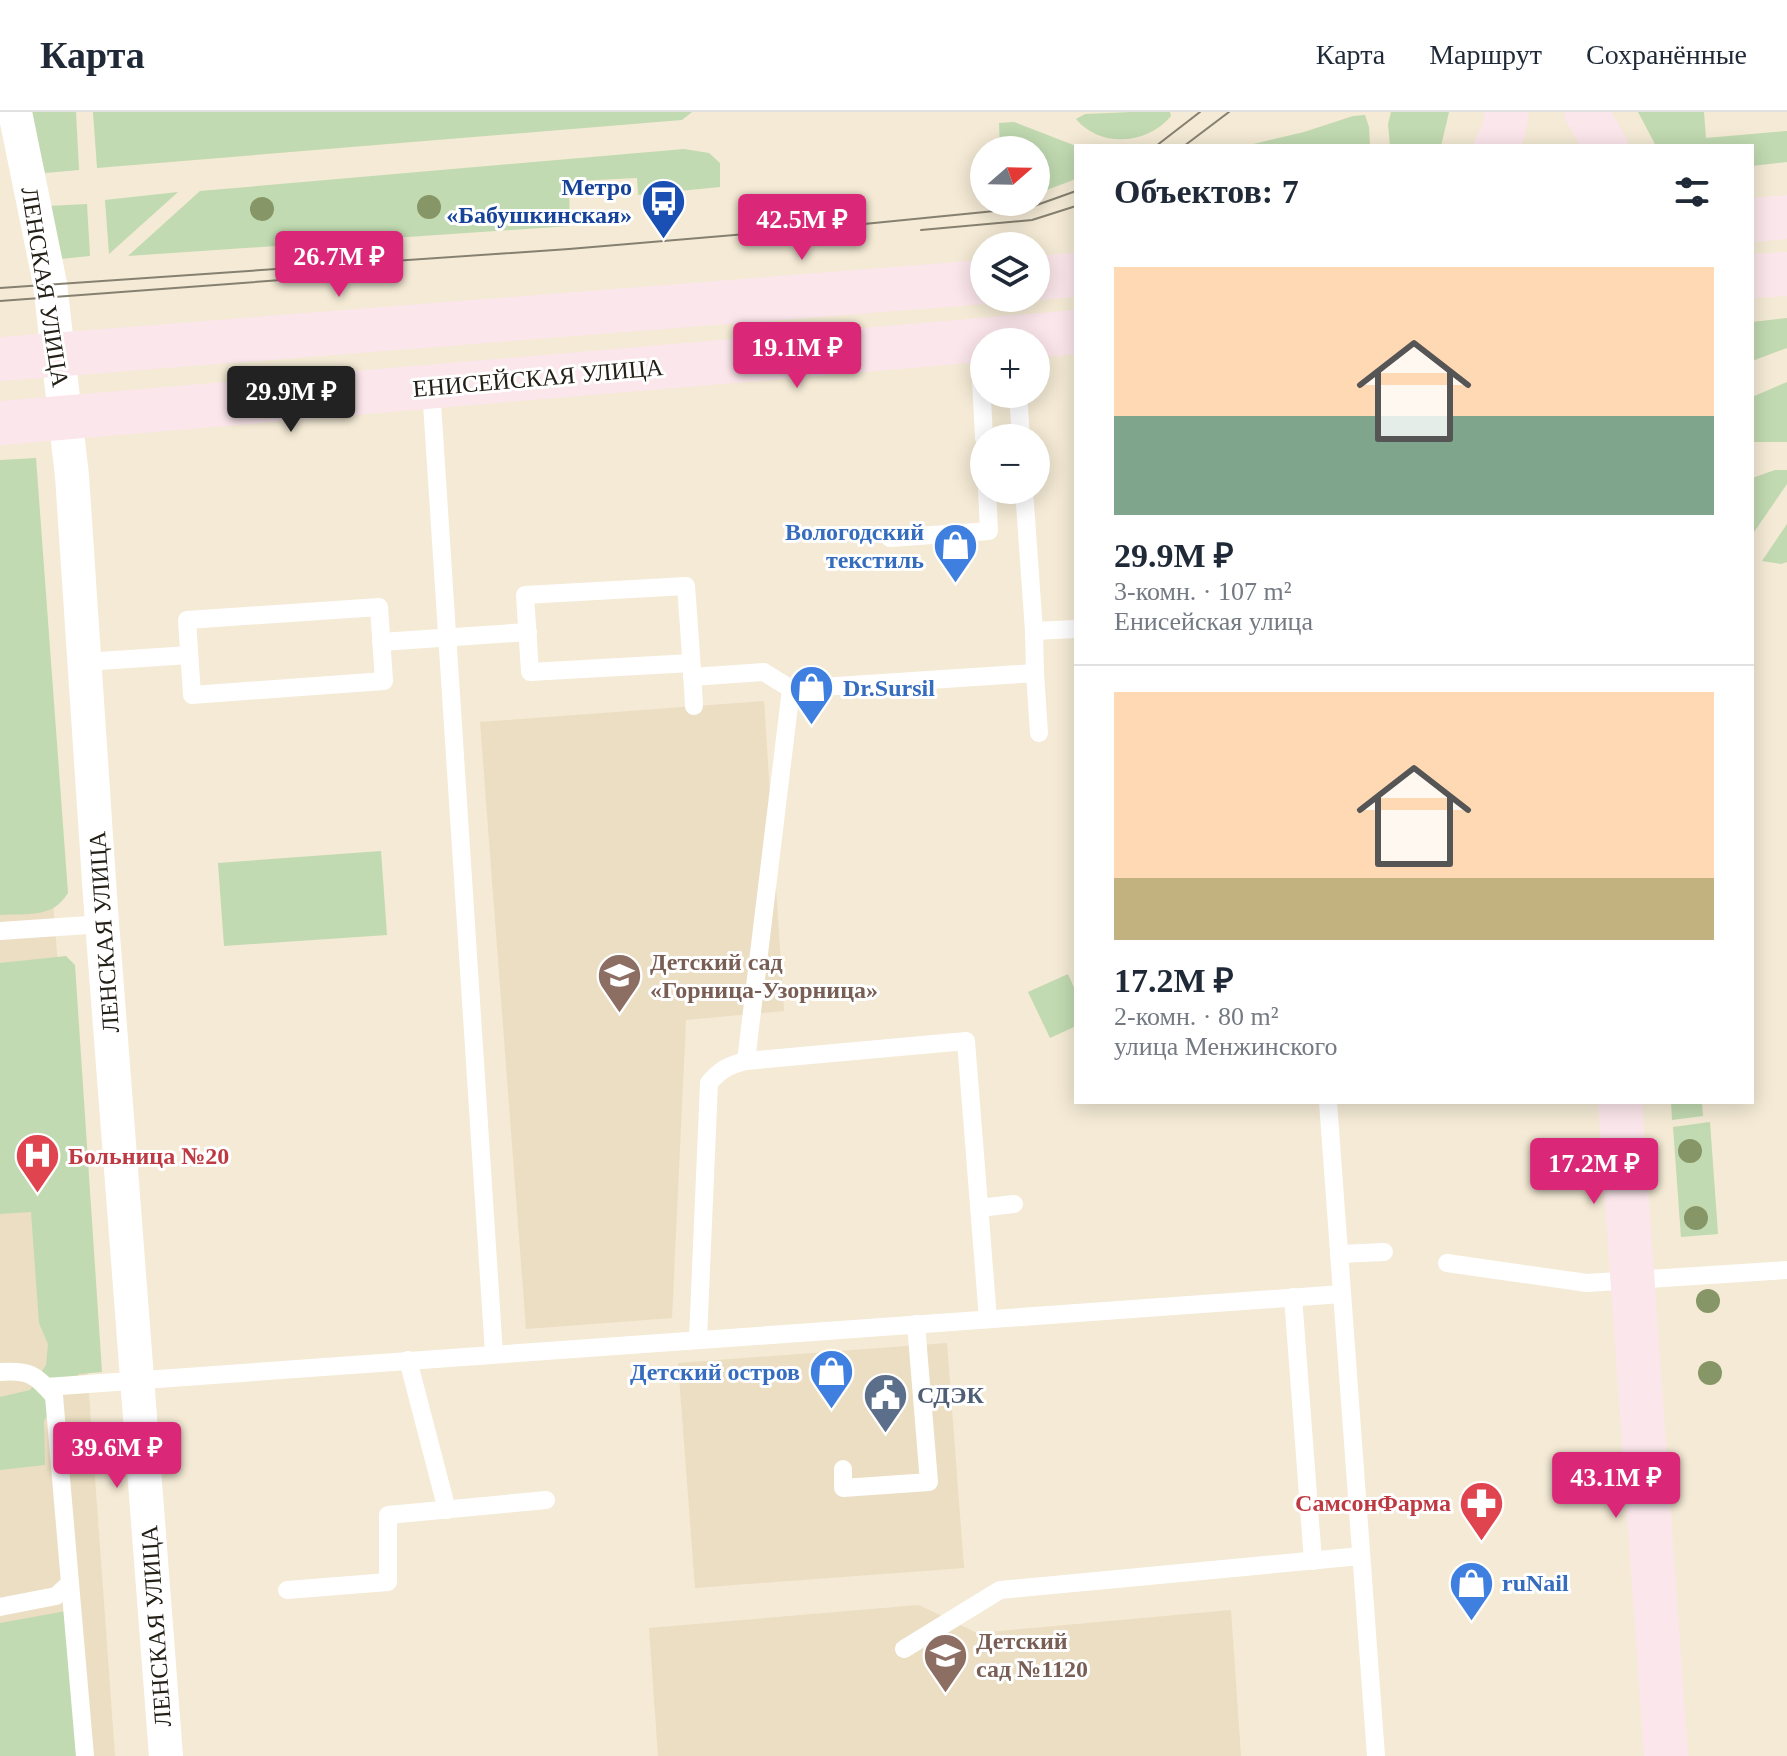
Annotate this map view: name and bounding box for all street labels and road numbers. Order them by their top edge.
street label: ЛЕНСКАЯ УЛИЦА [16,185,74,390]
street label: ЕНИСЕЙСКАЯ УЛИЦА [412,354,665,402]
street label: ЛЕНСКАЯ УЛИЦА [84,830,124,1034]
street label: ЛЕНСКАЯ УЛИЦА [136,1524,176,1728]

